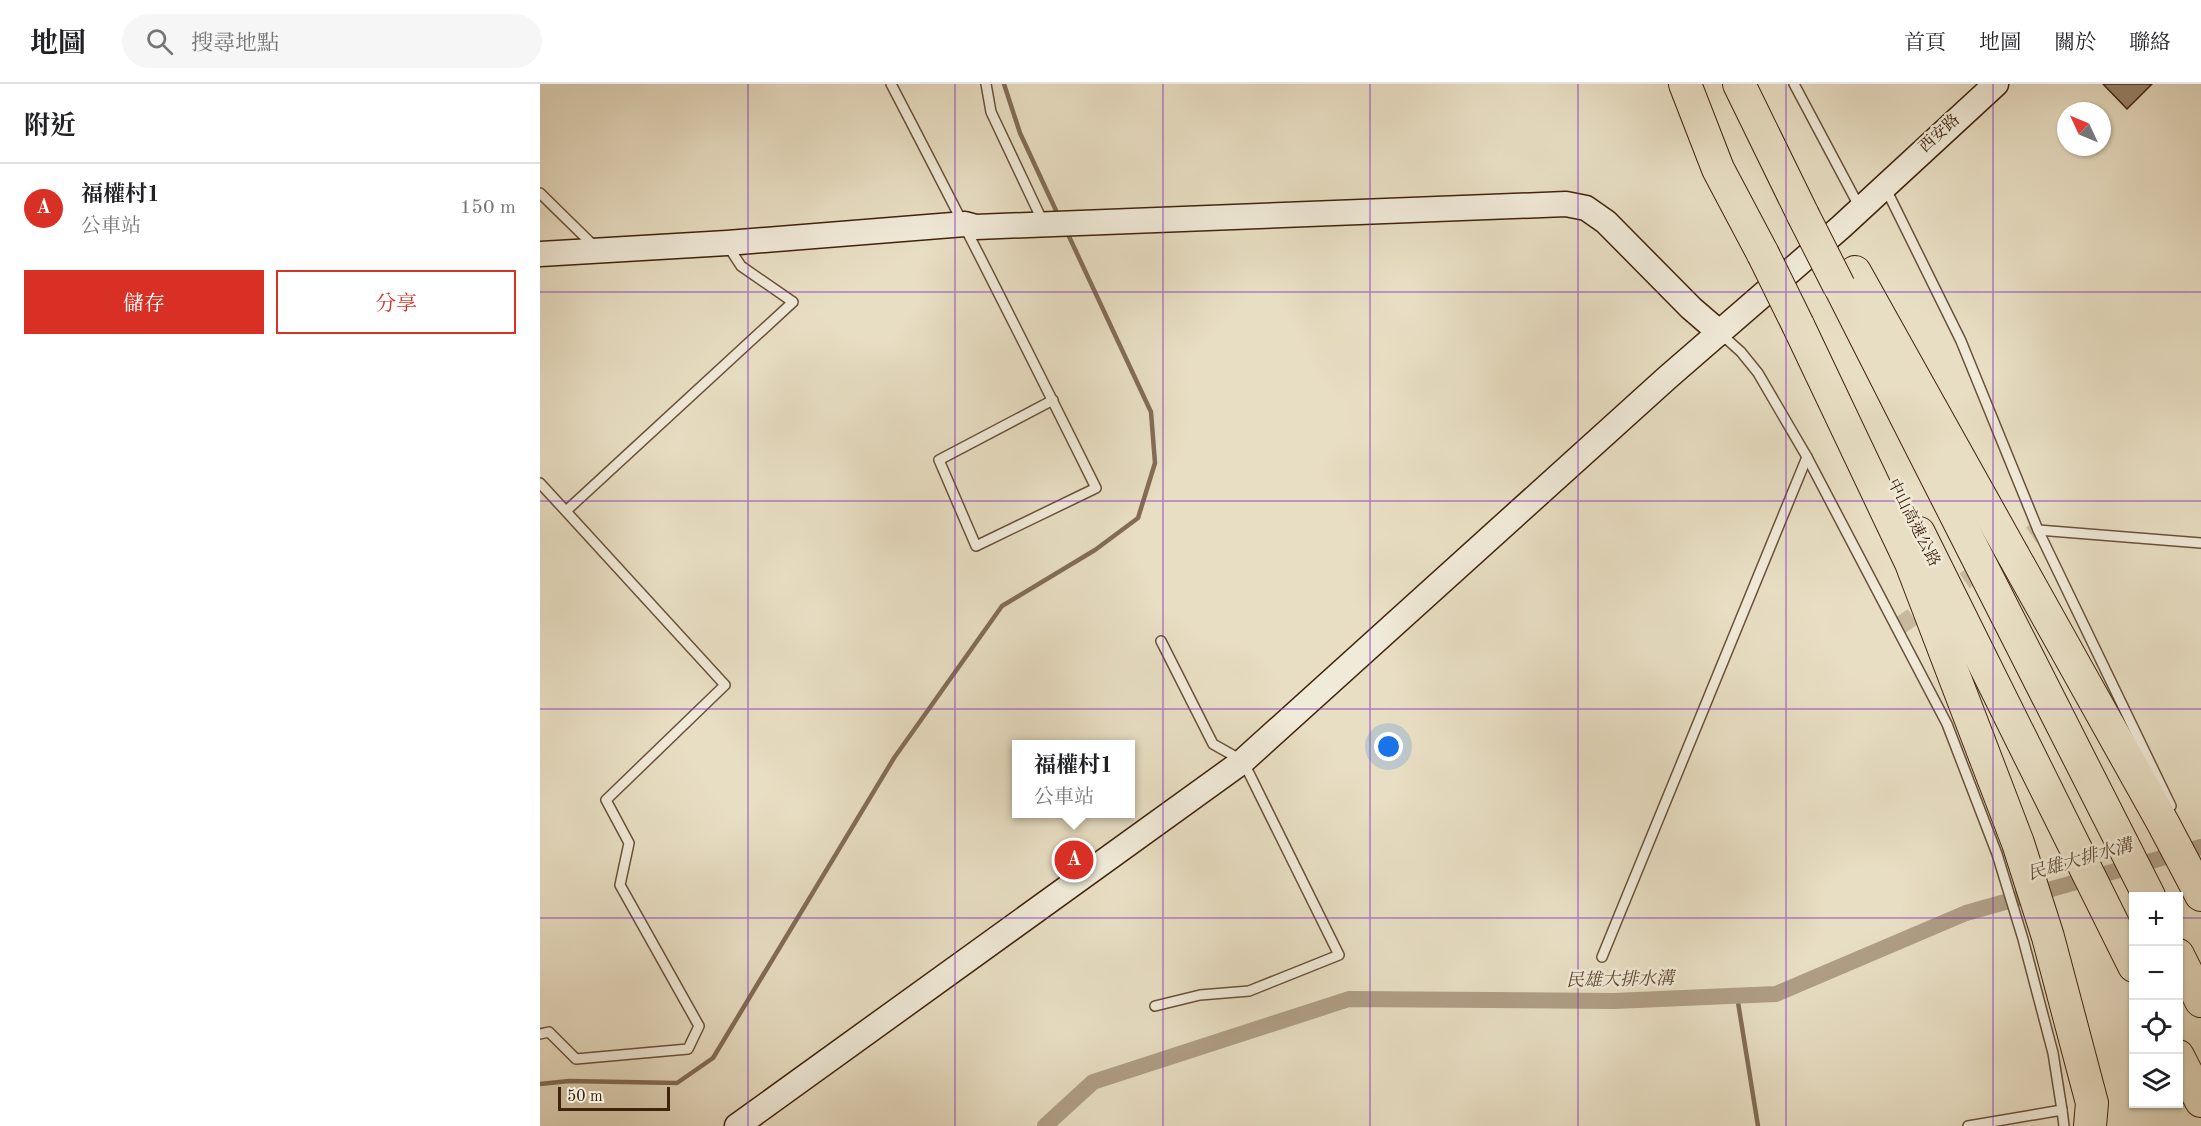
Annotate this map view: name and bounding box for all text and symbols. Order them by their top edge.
search box [122,14,542,68]
icon: search [143,25,176,58]
text: 地圖 [30,31,86,59]
text: 搜尋地點 [191,33,279,55]
text: 首頁 [1904,33,1946,54]
text: 地圖 [1979,33,2021,54]
text: 關於 [2054,33,2096,54]
text: 聯絡 [2129,33,2171,54]
north arrow [2057,102,2111,156]
street label: 西安路 [1915,111,1963,156]
text: 附近 [24,114,76,140]
text: 福權村1 [81,184,160,206]
text: A [36,198,51,218]
text: 150 m [460,198,516,218]
text: 公車站 [81,217,141,237]
button: 儲存 [24,270,264,334]
button: 分享 [276,270,516,334]
street label: 中山高速公路 [1884,476,1944,569]
your location [1374,732,1403,761]
popup [1012,740,1135,818]
text: 福權村1 [1034,755,1113,777]
text: 公車站 [1034,788,1094,808]
water label: 民雄大排水溝 [2025,834,2137,884]
pin: A [1054,838,1094,882]
map controls [2129,892,2183,1108]
button: + [2129,892,2183,946]
button: − [2129,946,2183,1000]
water label: 民雄大排水溝 [1566,968,1677,990]
button: locate [2129,1000,2183,1054]
button: layers [2129,1054,2183,1108]
scale bar [558,1084,670,1112]
text: 50 m [567,1089,603,1105]

